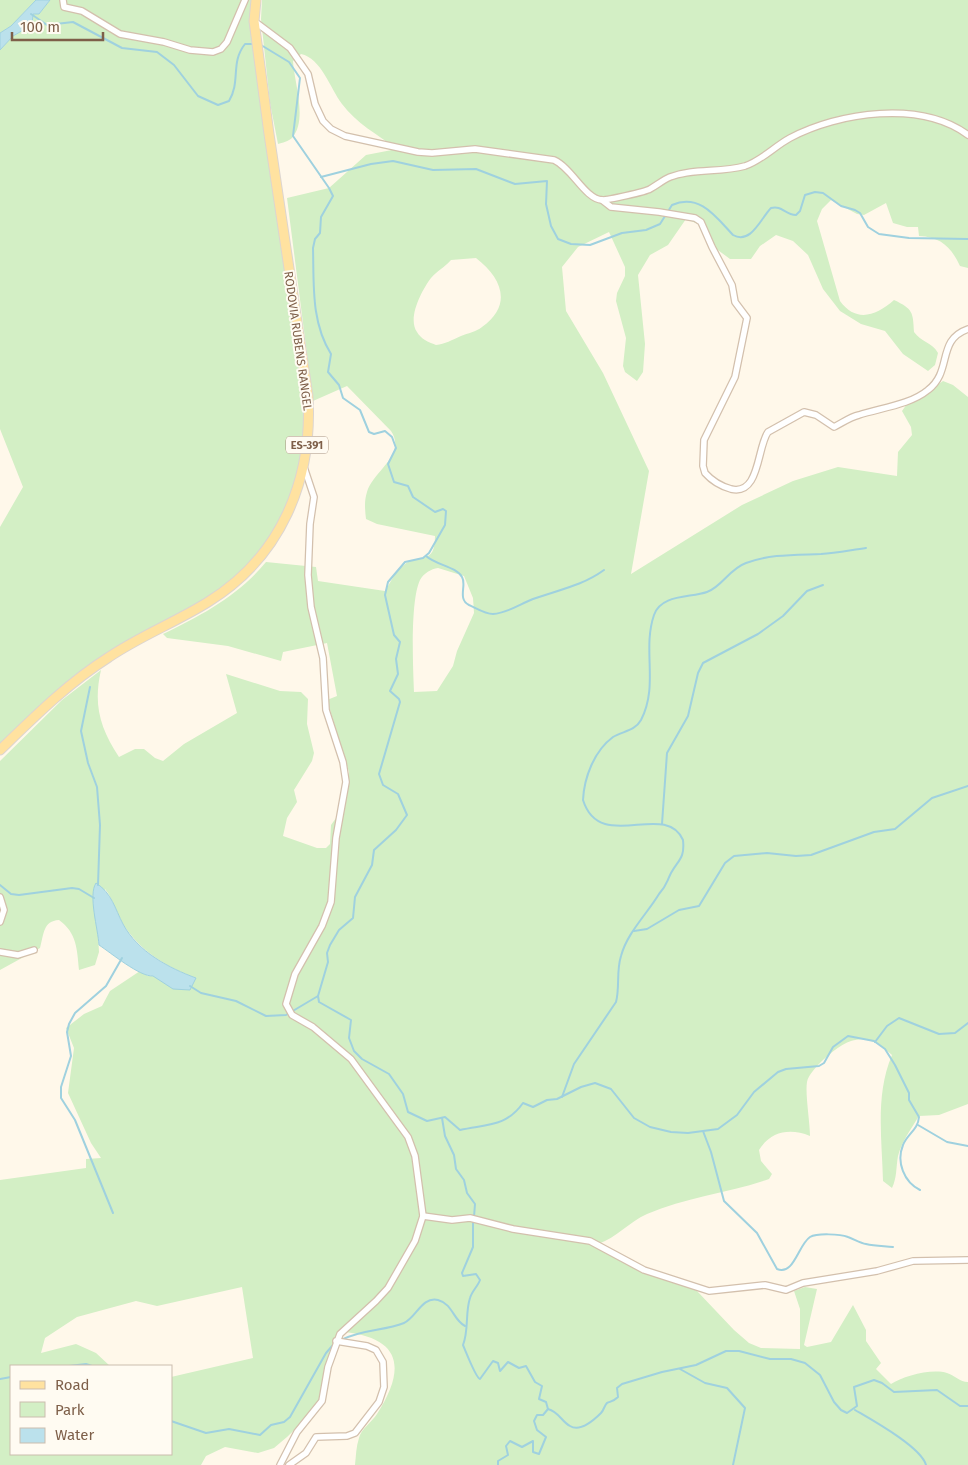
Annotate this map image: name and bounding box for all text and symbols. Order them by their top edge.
scale bar [12,10,104,42]
text: 100 m [20,18,60,36]
street label: RODOVIA RUBENS RANGEL [281,270,315,412]
road number: ES-391 [286,436,328,454]
legend [10,1365,172,1455]
text: Road [55,1376,90,1394]
text: Park [55,1401,85,1419]
text: Water [55,1426,94,1444]

